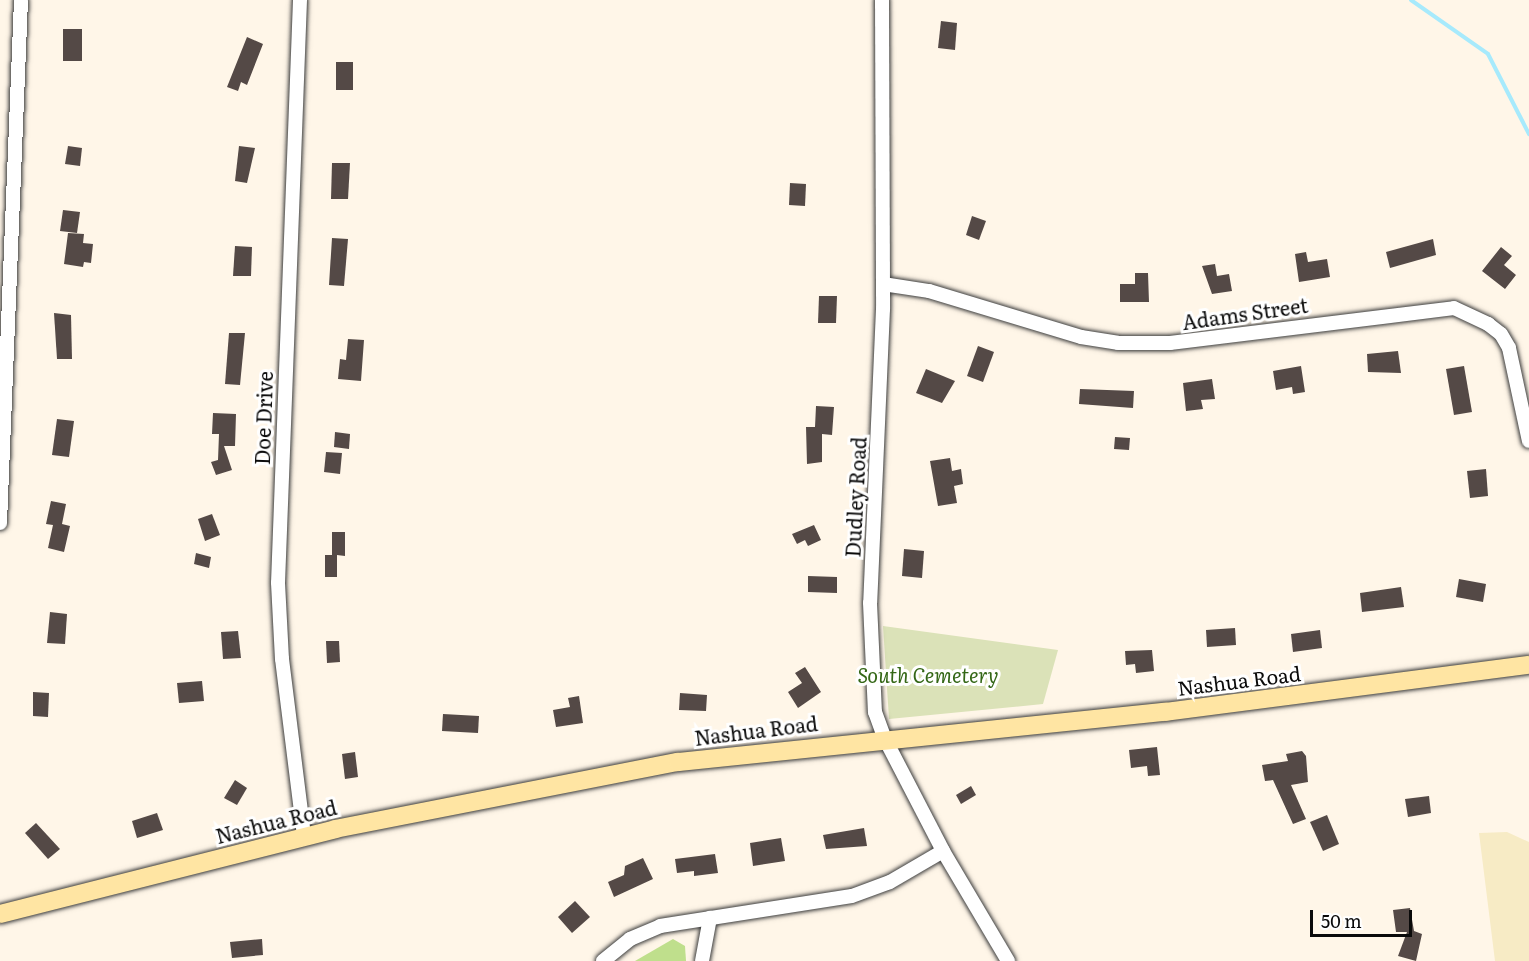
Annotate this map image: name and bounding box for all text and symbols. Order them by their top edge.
street label: Adams Street [1181,292,1309,334]
street label: Doe Drive [249,371,277,465]
street label: Dudley Road [840,436,870,558]
street label: Nashua Road [1176,661,1302,699]
park label: South Cemetery [857,662,999,686]
street label: Nashua Road [693,711,819,749]
street label: Nashua Road [213,794,339,848]
scale bar [1313,898,1415,936]
text: 50 m [1321,907,1362,934]

